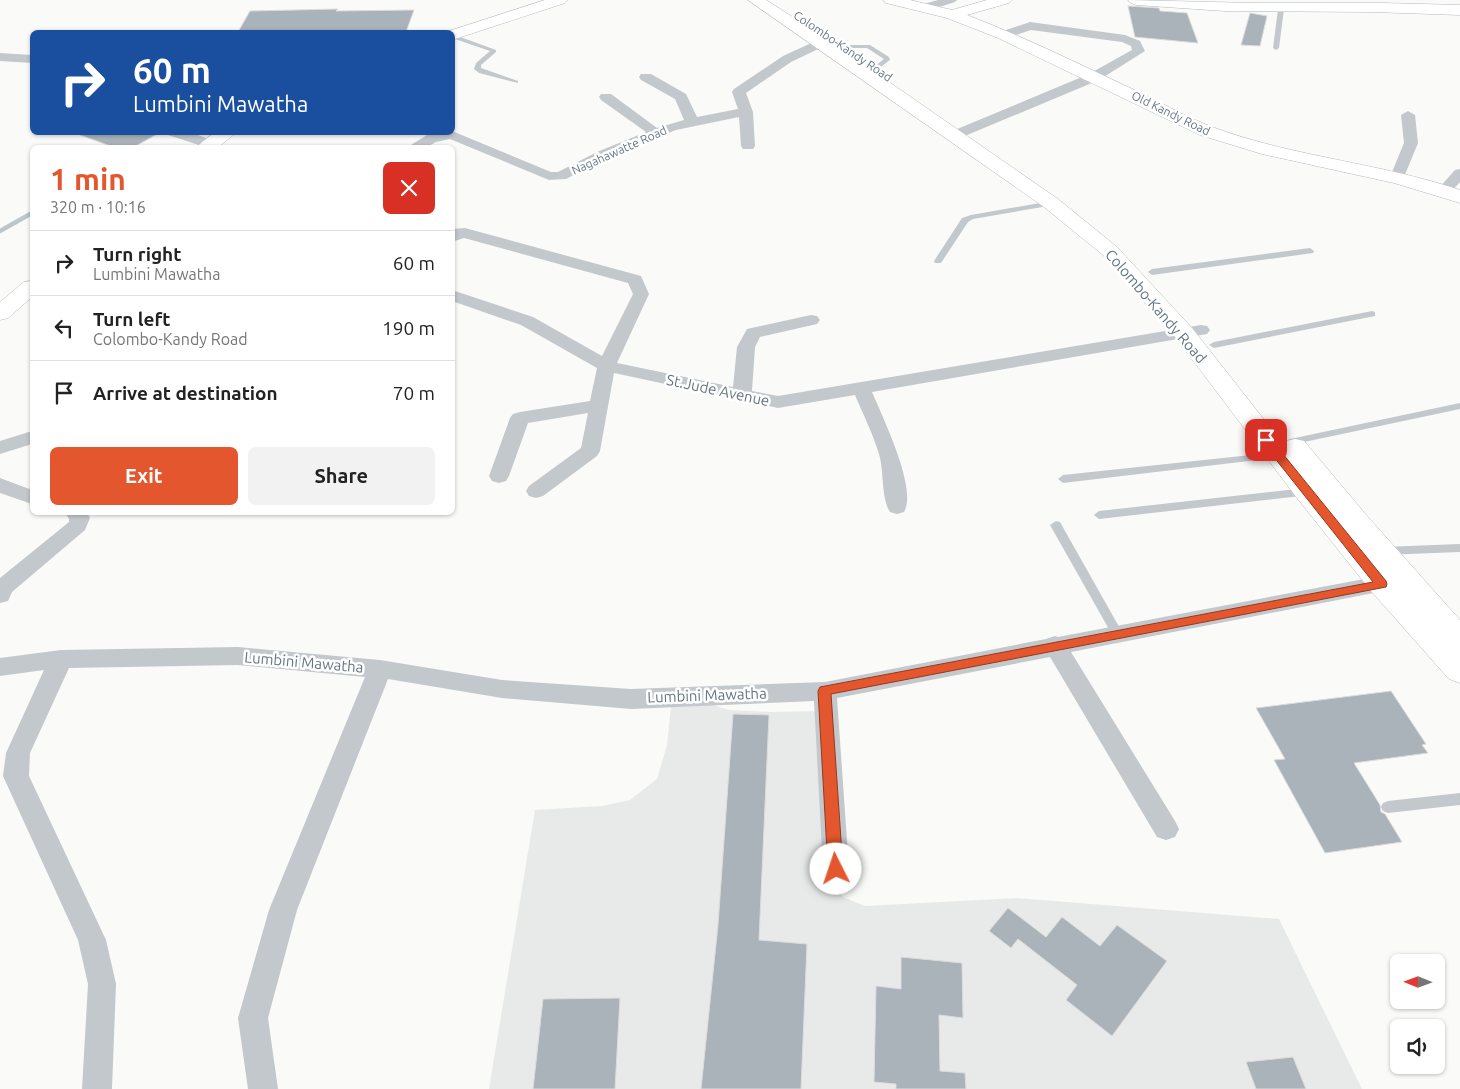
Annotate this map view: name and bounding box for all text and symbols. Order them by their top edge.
street label: Colombo-Kandy Road [791,8,895,84]
icon: right [50,50,115,115]
text: 60 m [133,50,211,90]
street label: Old Kandy Road [1130,88,1212,138]
text: Lumbini Mawatha [133,91,308,116]
street label: Nagahawatte Road [569,123,669,177]
text: 1 min [50,162,126,196]
button: close [383,162,435,214]
text: 320 m · 10:16 [50,198,146,216]
text: Turn right [93,243,181,265]
street label: Colombo-Kandy Road [1102,246,1210,366]
icon: right [50,249,78,277]
text: 60 m [393,252,435,274]
text: Lumbini Mawatha [93,265,220,283]
text: Turn left [93,308,171,330]
icon: left [50,314,78,342]
text: 190 m [382,317,435,339]
text: Colombo-Kandy Road [93,330,248,348]
street label: St.Jude Avenue [665,371,771,409]
icon: arrive [50,379,78,407]
text: Arrive at destination [93,382,278,404]
text: 70 m [393,382,435,404]
pin [1245,419,1287,461]
icon: arrive [1252,426,1280,454]
button: Exit [50,447,238,505]
button: Share [248,447,435,505]
street label: Lumbini Mawatha [244,648,364,676]
street label: Lumbini Mawatha [647,684,767,706]
position arrow [809,842,861,894]
north arrow [1390,954,1445,1009]
map controls [1390,954,1445,1074]
button: sound [1390,1019,1445,1074]

